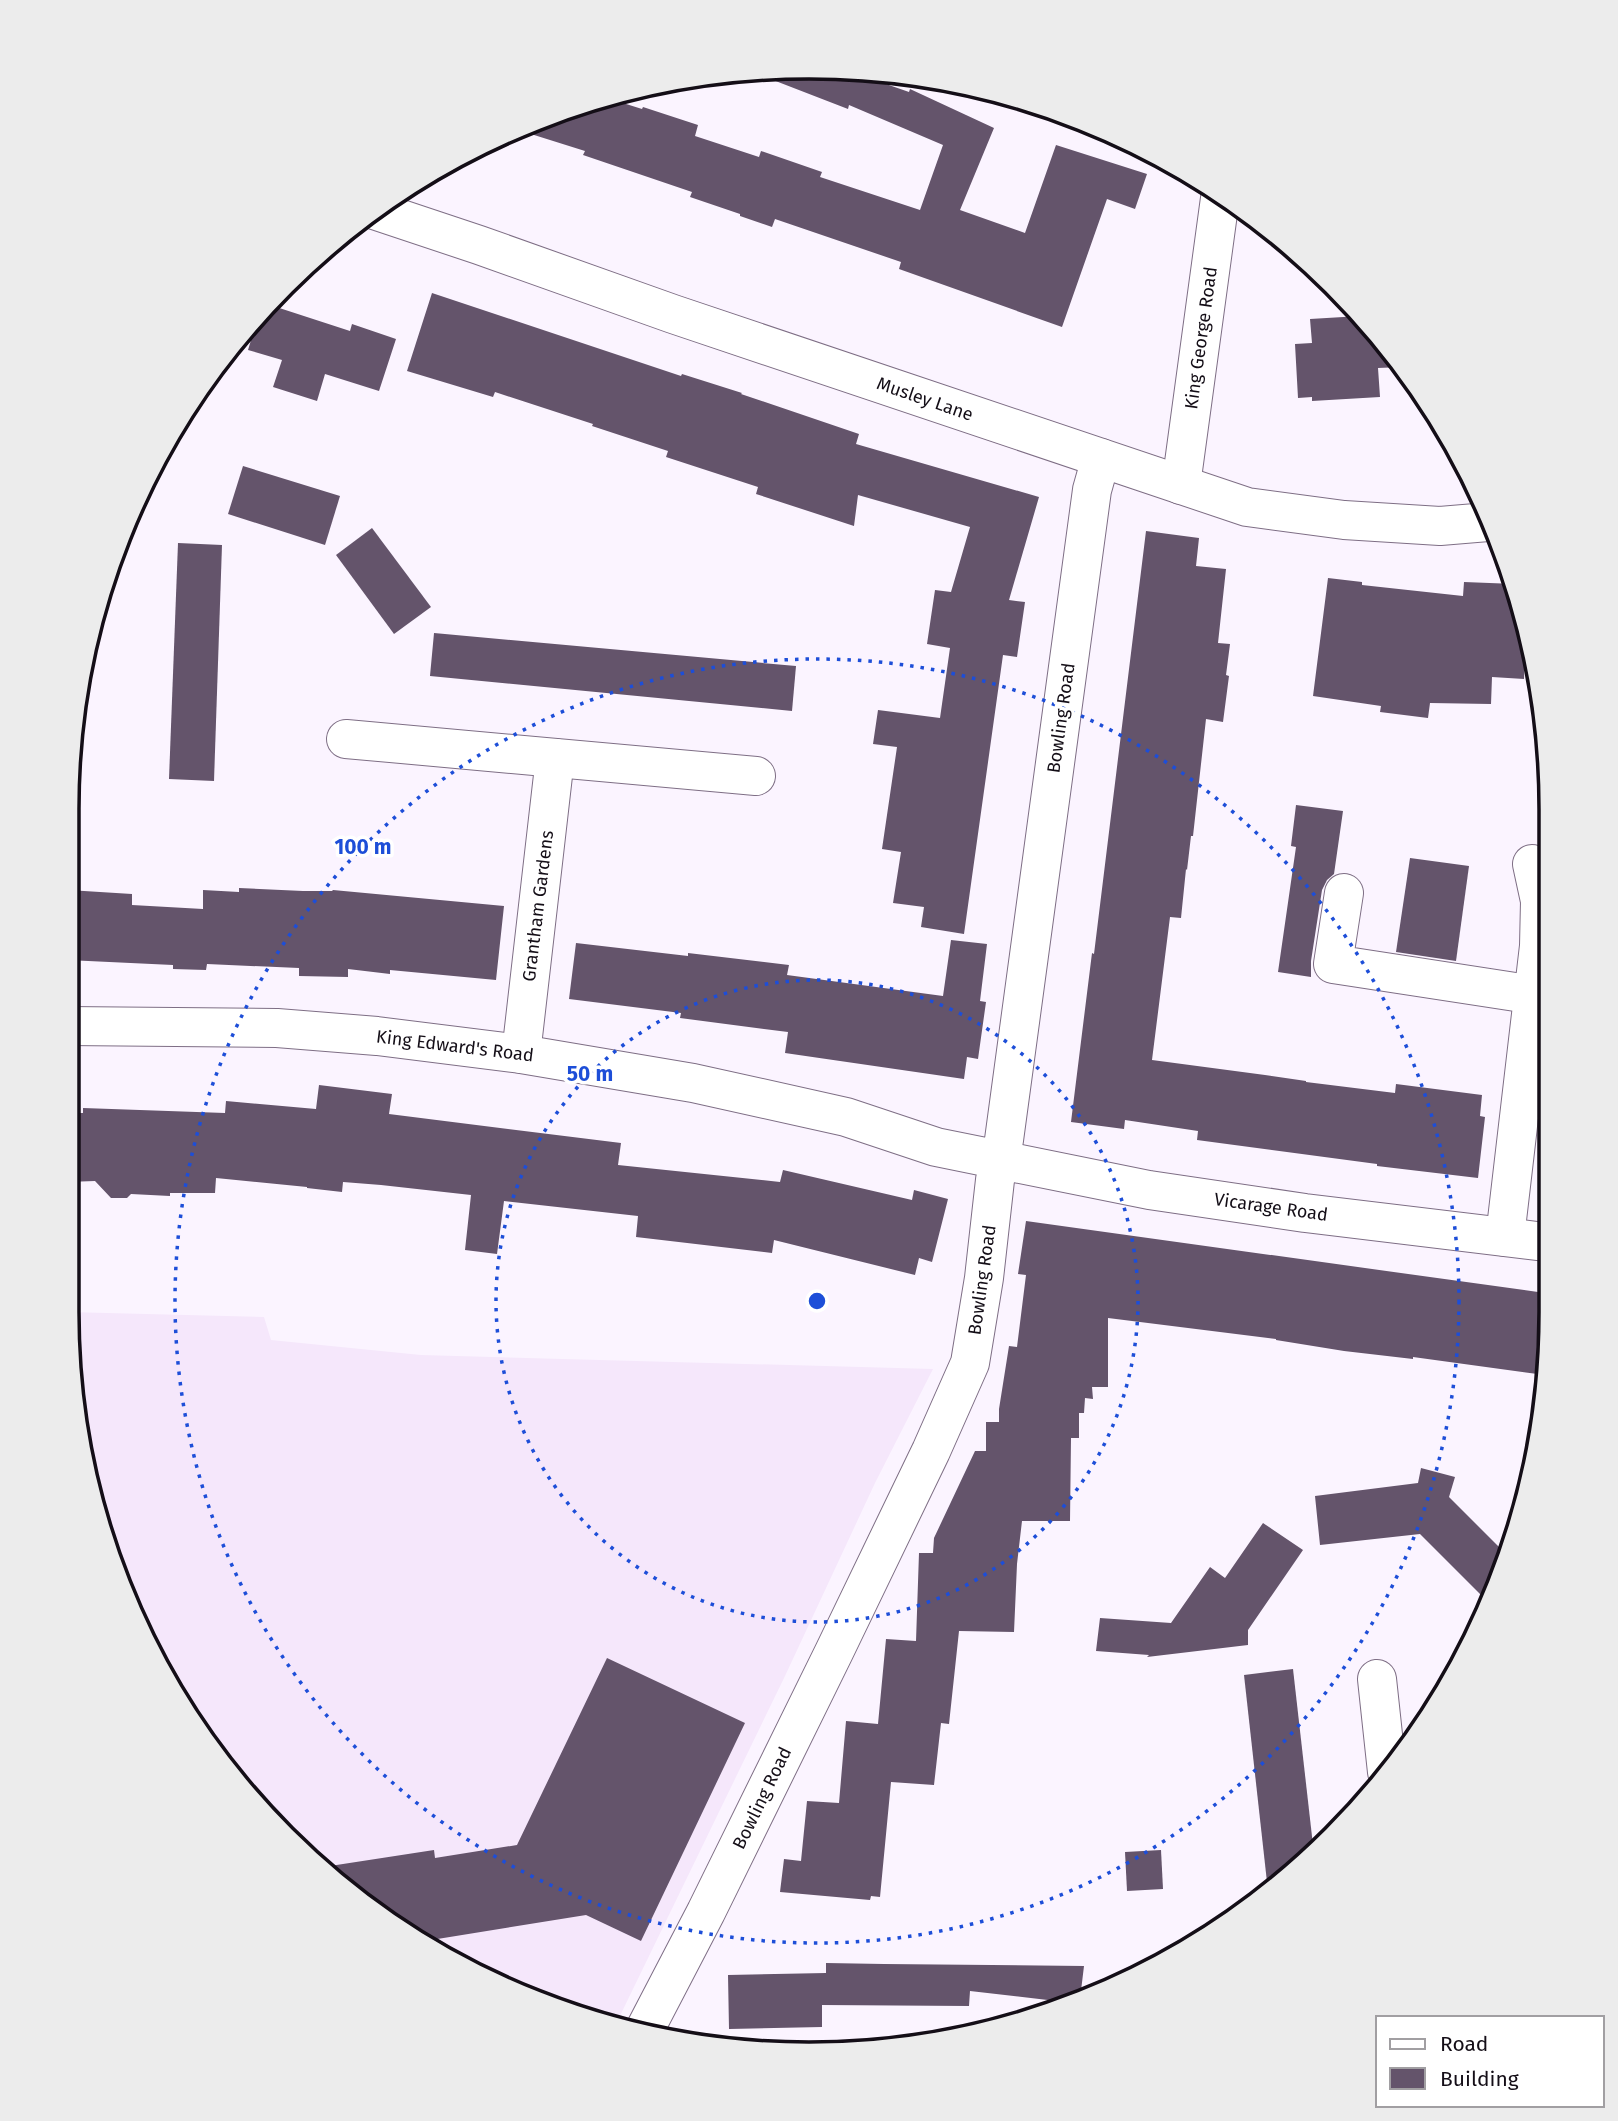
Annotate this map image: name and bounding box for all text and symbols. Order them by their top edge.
street label: King George Road [1180,265,1222,411]
street label: Musley Lane [874,372,976,426]
street label: Bowling Road [1042,662,1080,774]
street label: Grantham Gardens [518,829,558,983]
text: 100 m [334,834,392,860]
street label: King Edward's Road [375,1025,535,1067]
text: 50 m [567,1061,613,1087]
street label: Vicarage Road [1213,1188,1329,1226]
street label: Bowling Road [963,1224,1001,1336]
centre of rings [805,1289,829,1313]
street label: Bowling Road [728,1743,796,1853]
legend [1376,2016,1604,2107]
text: Road [1440,2031,1488,2057]
text: Building [1440,2066,1519,2092]

